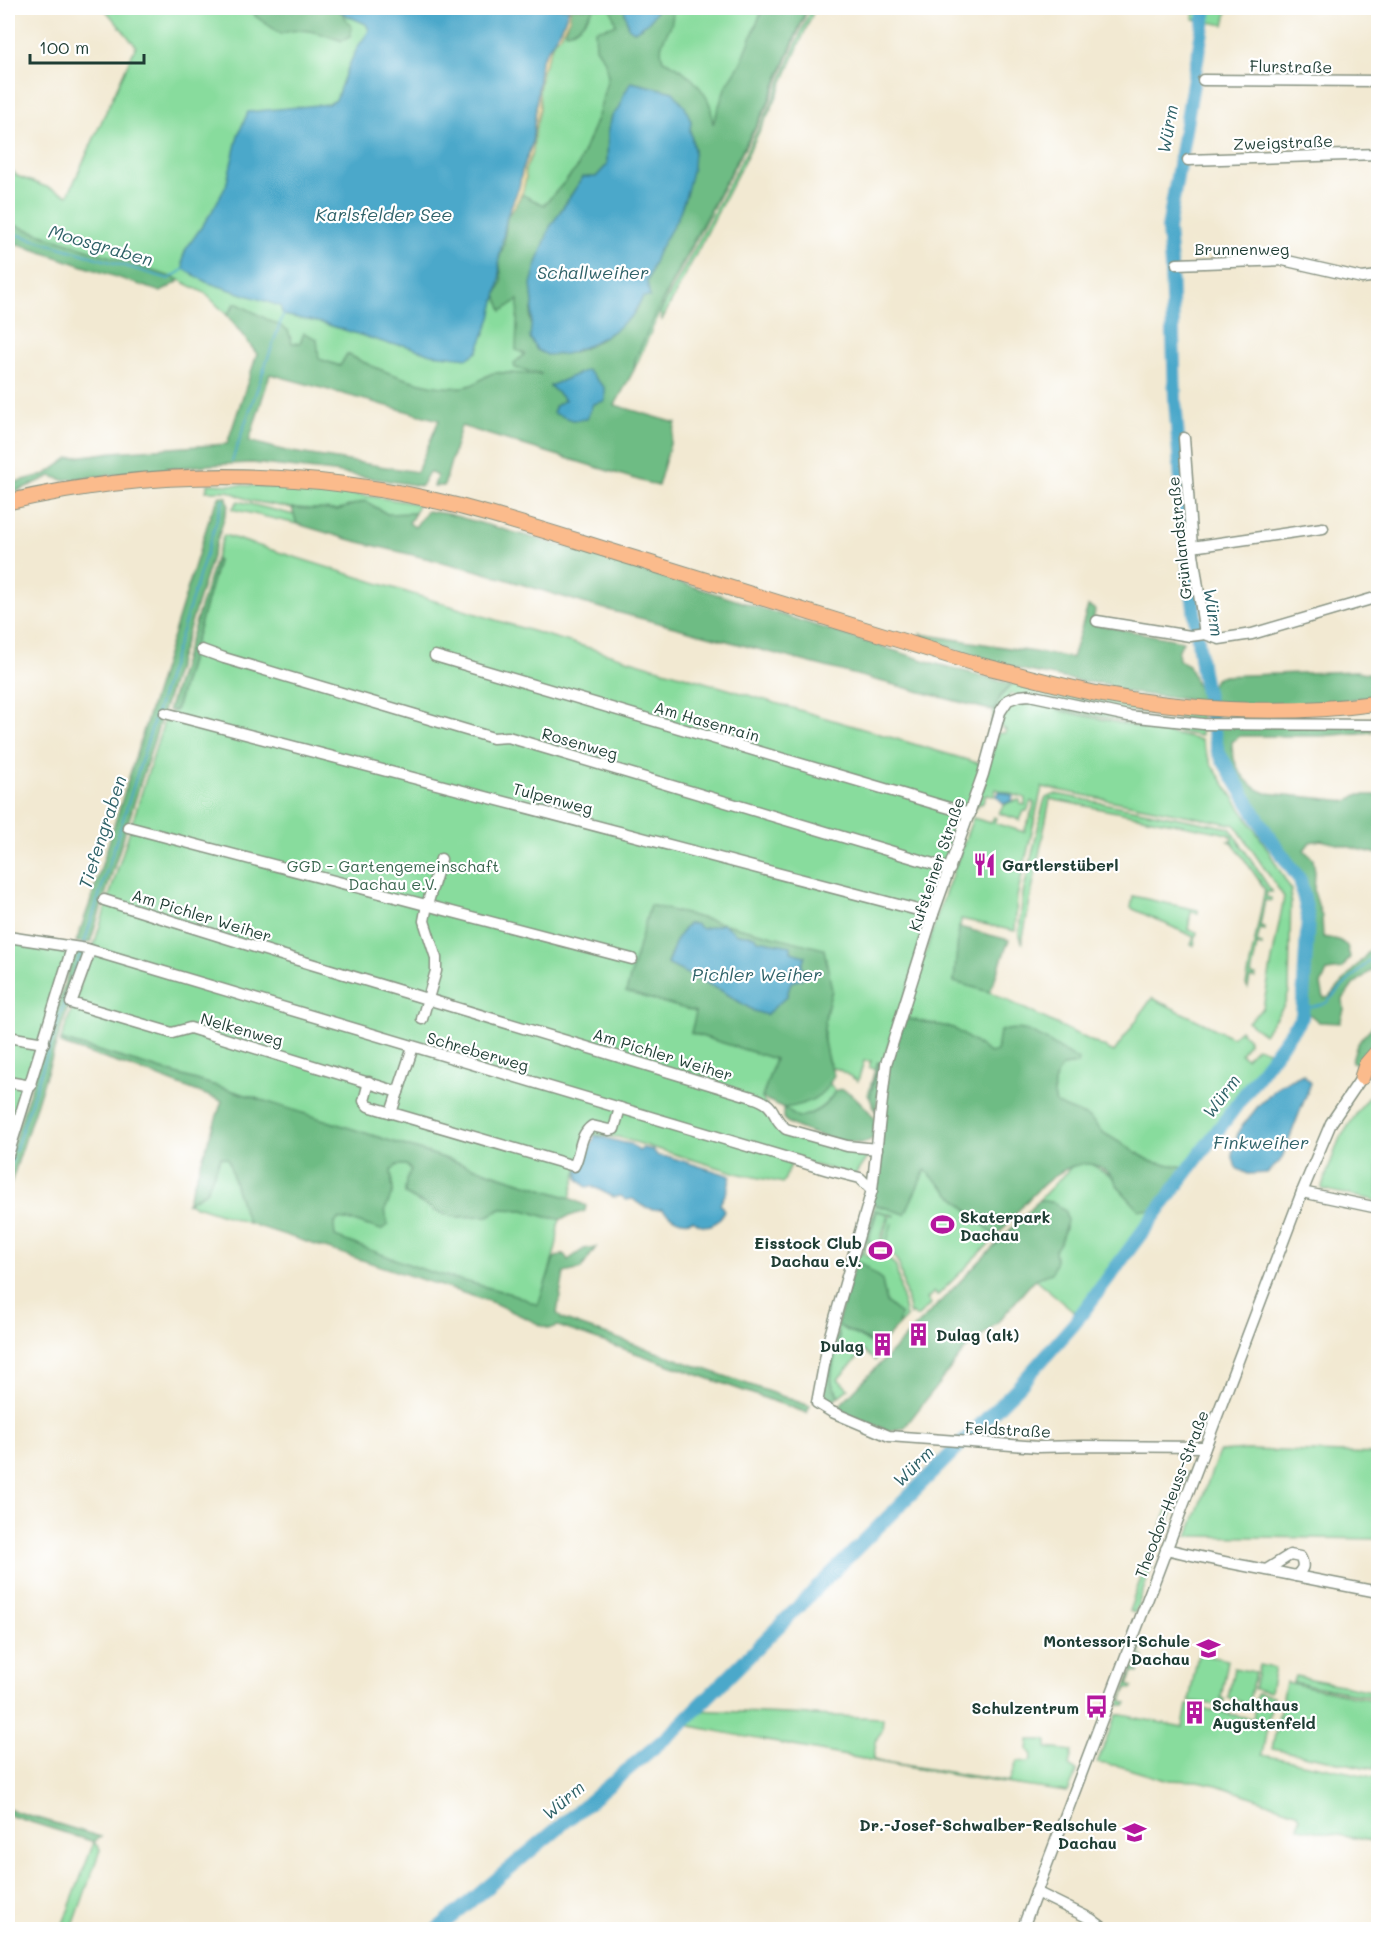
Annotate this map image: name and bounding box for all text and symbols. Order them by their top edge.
scale bar [30,27,144,65]
text: 100 m [39,35,89,59]
street label: Flurstraße [1250,55,1332,77]
water label: Würm [1151,103,1183,155]
street label: Zweigstraße [1233,130,1333,154]
water label: Karlsfelder See [316,202,452,226]
water label: Moosgraben [46,219,156,271]
street label: Brunnenweg [1195,238,1289,259]
water label: Schallweiher [537,260,649,284]
street label: Grünlandstraße [1162,476,1196,600]
water label: Würm [1198,586,1230,638]
street label: Am Hasenrain [652,696,762,746]
street label: Rosenweg [540,722,620,764]
water label: Tiefengraben [72,772,132,892]
street label: Tulpenweg [511,777,595,819]
street label: Kufsteiner Straße [903,794,969,934]
restaurant icon: Gartlerstüberl [971,851,997,877]
place label: Gartlerstüberl [1002,854,1118,875]
park label: GGD - Gartengemeinschaft Dachau e.V. [287,855,499,894]
street label: Am Pichler Weiher [130,884,274,946]
water label: Pichler Weiher [692,962,822,986]
street label: Nelkenweg [198,1007,286,1051]
street label: Am Pichler Weiher [591,1023,735,1085]
street label: Schreberweg [425,1026,531,1076]
water label: Würm [1197,1069,1245,1123]
water label: Finkweiher [1213,1130,1309,1154]
place label: Skaterpark Dachau [960,1206,1050,1245]
sports icon: Skaterpark Dachau [929,1212,955,1238]
place label: Eisstock Club Dachau e.V. [754,1232,862,1271]
sports icon: Eisstock Club Dachau e.V. [867,1238,893,1264]
building icon: Dulag (alt) [905,1321,931,1347]
place label: Dulag (alt) [936,1324,1019,1345]
building icon: Dulag [869,1332,895,1358]
place label: Dulag [820,1335,864,1356]
street label: Theodor-Heuss-Straße [1129,1407,1213,1581]
street label: Feldstraße [965,1416,1051,1442]
water label: Würm [887,1440,939,1492]
place label: Montessori-Schule Dachau [1043,1630,1190,1669]
school or university icon: Montessori-Schule Dachau [1195,1636,1221,1662]
bus stop icon: Schulzentrum [1084,1694,1110,1720]
place label: Schalthaus Augustenfeld [1212,1694,1316,1733]
place label: Schulzentrum [972,1697,1079,1718]
building icon: Schalthaus Augustenfeld [1181,1700,1207,1726]
water label: Würm [537,1775,589,1825]
place label: Dr.-Josef-Schwalber-Realschule Dachau [859,1814,1117,1853]
school or university icon: Dr.-Josef-Schwalber-Realschule Dachau [1122,1820,1148,1846]

